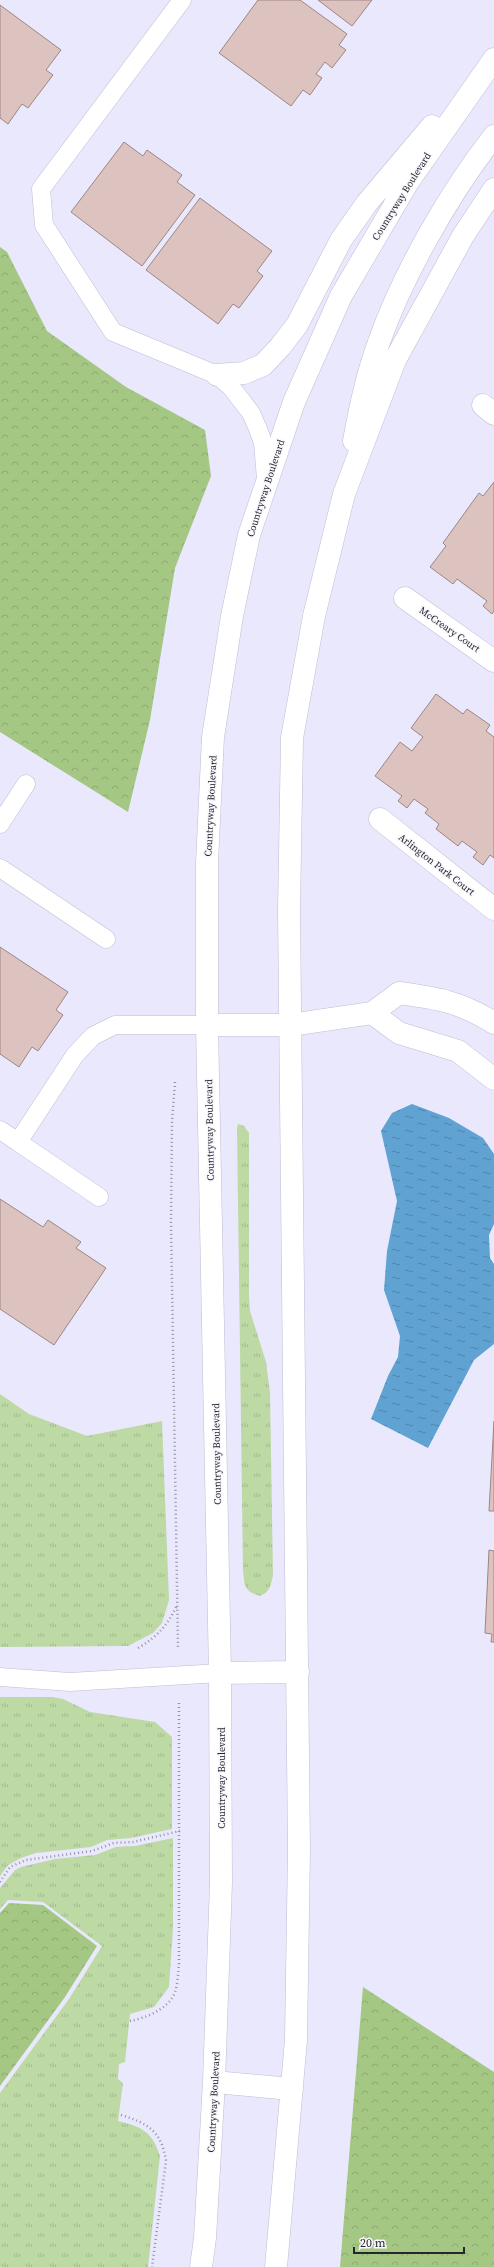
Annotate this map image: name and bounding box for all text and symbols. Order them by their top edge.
street label: Countryway Boulevard [369,150,434,243]
street label: Countryway Boulevard [244,438,287,538]
street label: McCreary Court [417,604,483,656]
street label: Countryway Boulevard [201,755,220,857]
street label: Arlington Park Court [396,831,478,899]
street label: Countryway Boulevard [202,1079,217,1181]
street label: Countryway Boulevard [209,1403,224,1505]
street label: Countryway Boulevard [215,1727,228,1829]
street label: Countryway Boulevard [204,2051,223,2153]
scale bar [354,2229,464,2255]
text: 20 m [360,2235,386,2251]

